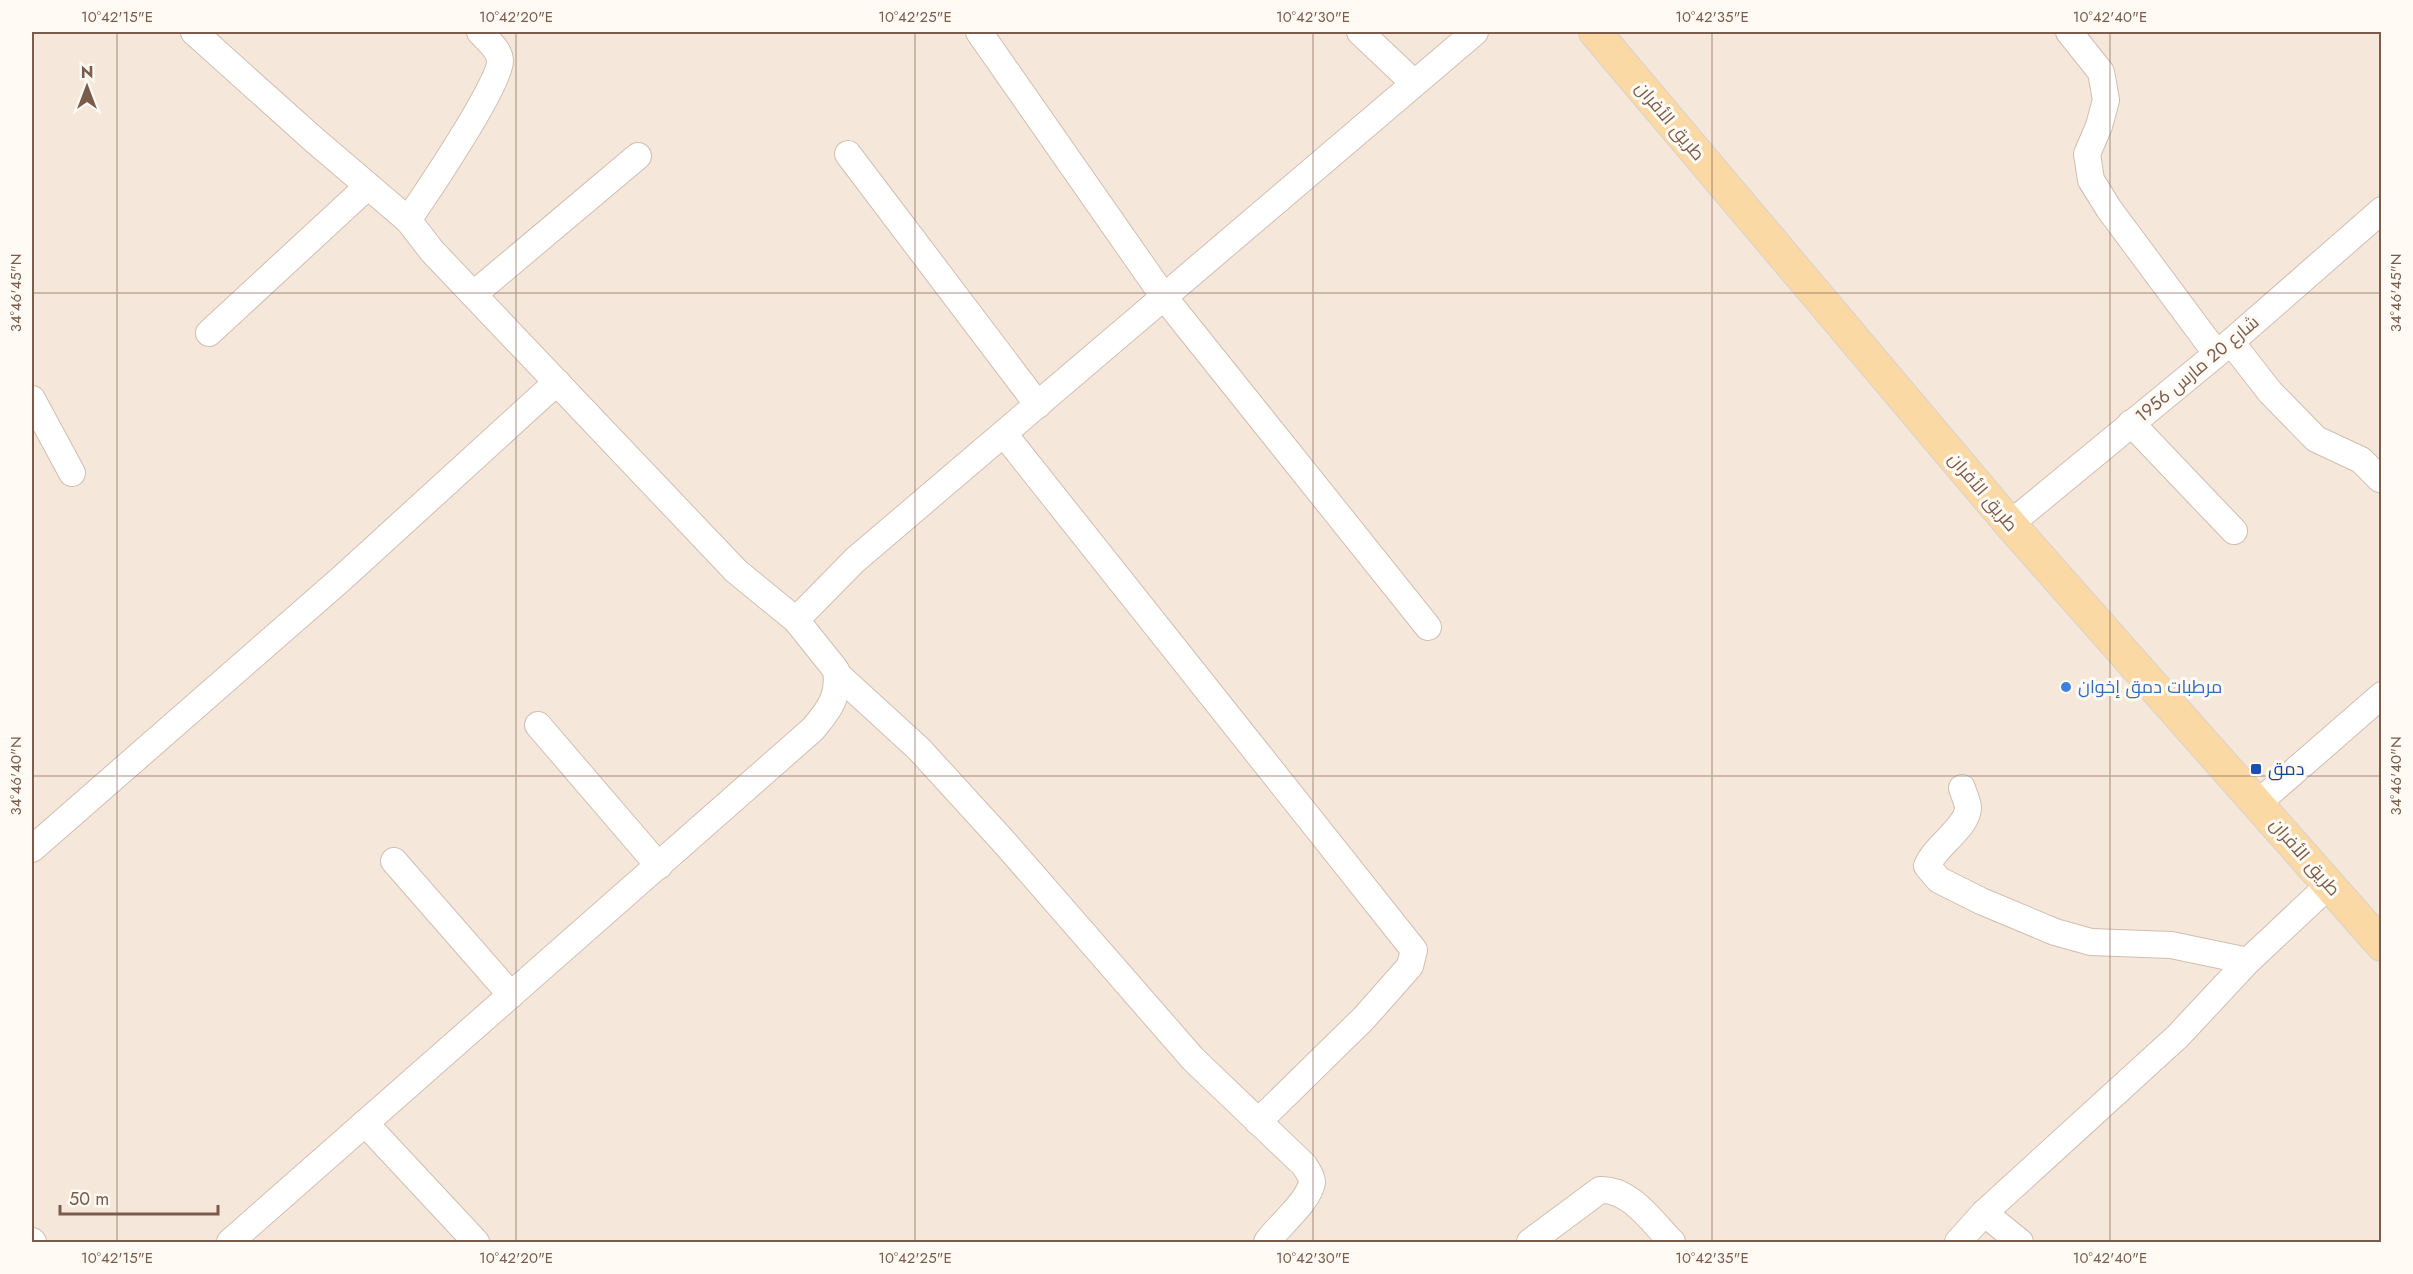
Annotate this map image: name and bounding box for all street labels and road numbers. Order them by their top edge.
street label: طريق الأفران [1629,76,1711,166]
street label: شارع 20 مارس 1956 [2129,309,2265,429]
street label: طريق الأفران [1942,447,2024,537]
street label: طريق الأفران [2264,812,2346,902]

